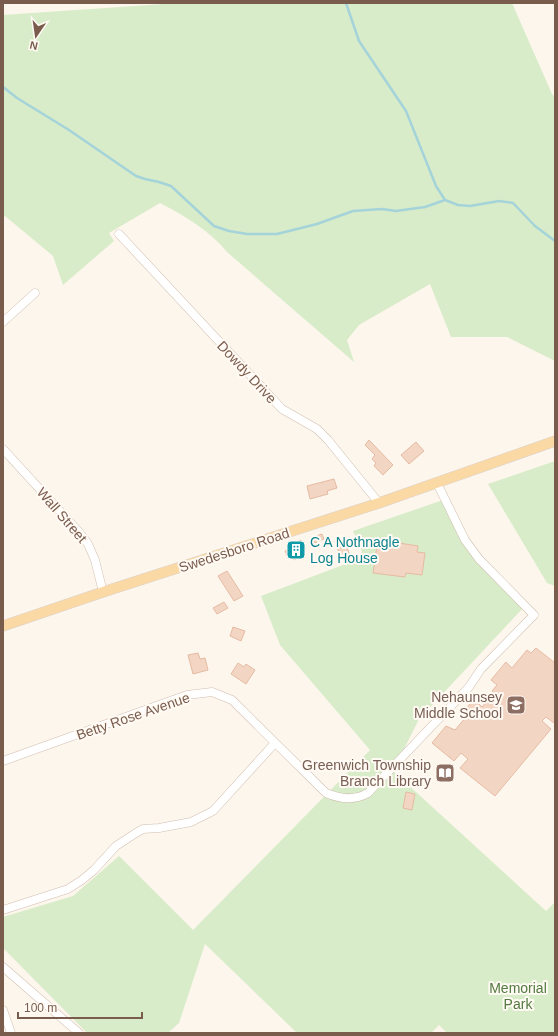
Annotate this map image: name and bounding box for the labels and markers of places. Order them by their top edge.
place label: C A Nothnagle Log House [310,534,400,566]
building icon: C A Nothnagle Log House [285,539,307,561]
place label: Nehaunsey Middle School [414,689,502,721]
school or university icon: Nehaunsey Middle School [505,694,527,716]
place label: Greenwich Township Branch Library [302,757,431,789]
library icon: Greenwich Township Branch Library [434,762,456,784]

